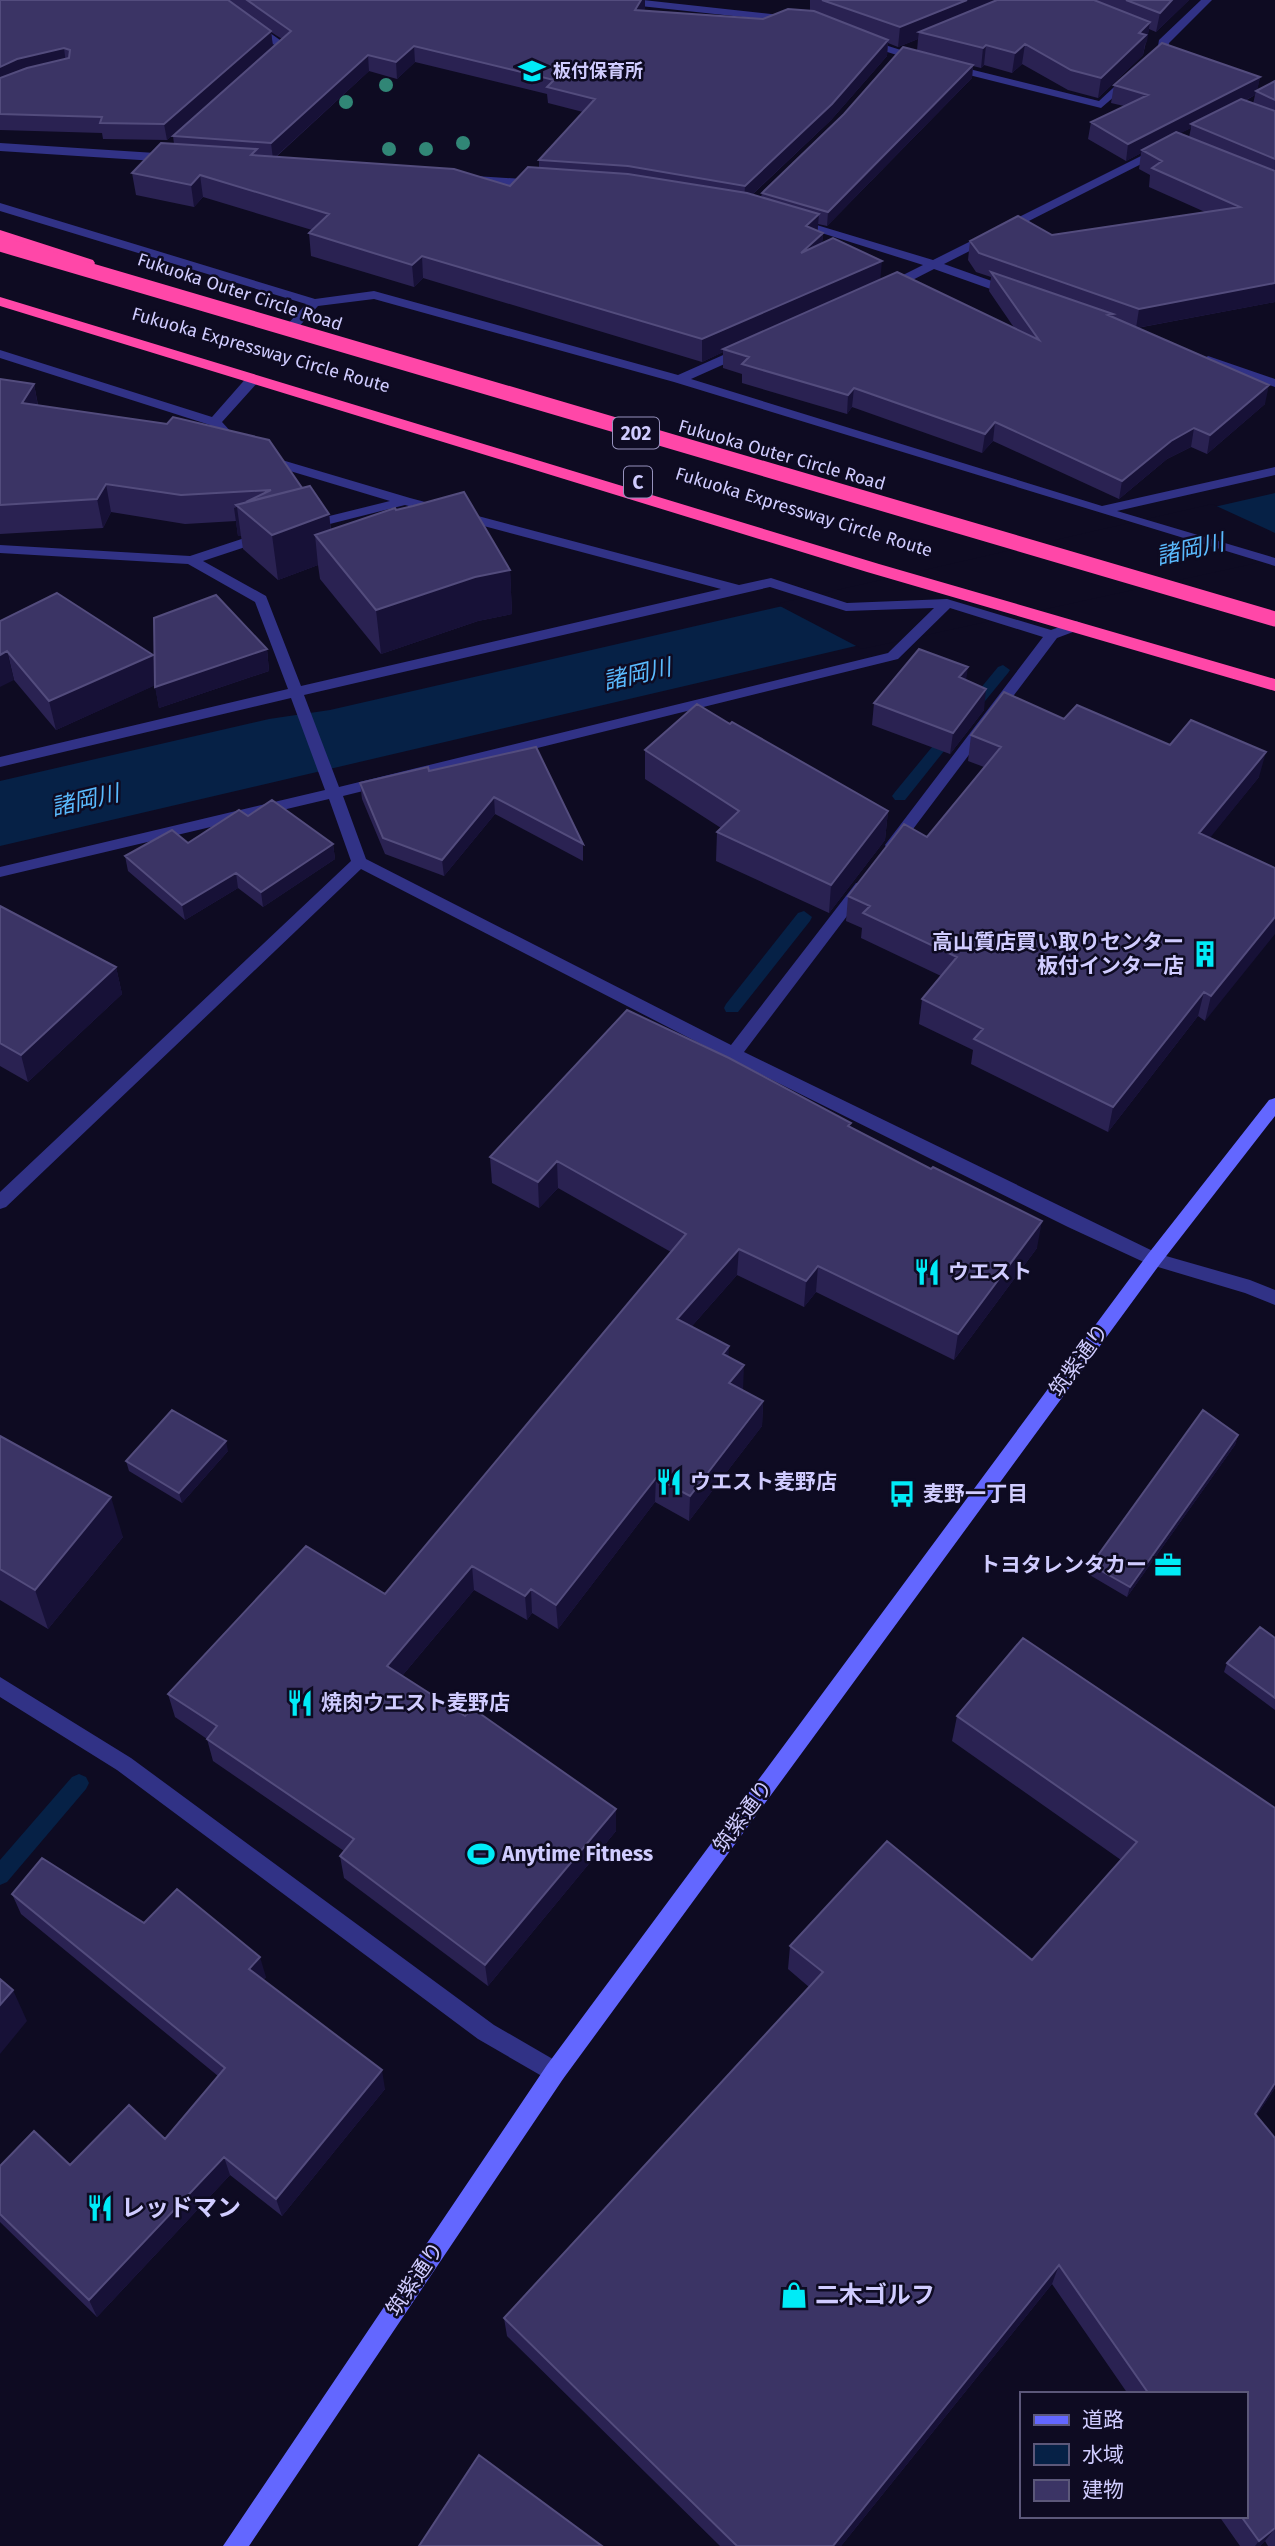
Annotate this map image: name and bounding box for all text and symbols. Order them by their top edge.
school or university icon: 板付保育所 [517,56,547,86]
place label: 板付保育所 [553,60,643,82]
street label: Fukuoka Outer Circle Road [135,248,345,336]
street label: Fukuoka Expressway Circle Route [129,303,393,397]
street label: Fukuoka Outer Circle Road [676,415,888,495]
road number: 202 [613,418,659,448]
street label: Fukuoka Expressway Circle Route [673,462,935,562]
road number: C [624,467,652,498]
water label: 諸岡川 [1153,527,1230,570]
water label: 諸岡川 [600,652,677,695]
water label: 諸岡川 [48,778,125,821]
place label: 高山質店買い取りセンター 板付インター店 [932,929,1184,979]
building icon: 高山質店買い取りセンター 板付インター店 [1190,939,1220,969]
restaurant icon: ウエスト [912,1257,942,1287]
place label: ウエスト [948,1259,1032,1285]
street label: 筑紫通り [1044,1318,1114,1402]
restaurant icon: ウエスト麦野店 [654,1467,684,1497]
place label: ウエスト麦野店 [690,1469,837,1495]
bus stop icon: 麦野一丁目 [887,1479,917,1509]
place label: 麦野一丁目 [923,1481,1028,1507]
office icon: トヨタレンタカー [1153,1550,1183,1580]
place label: トヨタレンタカー [979,1552,1147,1578]
restaurant icon: 焼肉ウエスト麦野店 [285,1688,315,1718]
place label: 焼肉ウエスト麦野店 [321,1690,510,1716]
street label: 筑紫通り [708,1774,778,1858]
sports icon: Anytime Fitness [466,1839,496,1869]
place label: Anytime Fitness [501,1841,653,1867]
restaurant icon: レッドマン [85,2193,115,2223]
place label: レッドマン [121,2194,241,2222]
street label: 筑紫通り [381,2237,449,2321]
shop icon: 二木ゴルフ [779,2280,809,2310]
place label: 二木ゴルフ [815,2281,935,2309]
legend [1020,2392,1247,2518]
text: 道路 [1082,2407,1124,2433]
text: 水域 [1082,2442,1124,2468]
text: 建物 [1082,2477,1124,2503]

